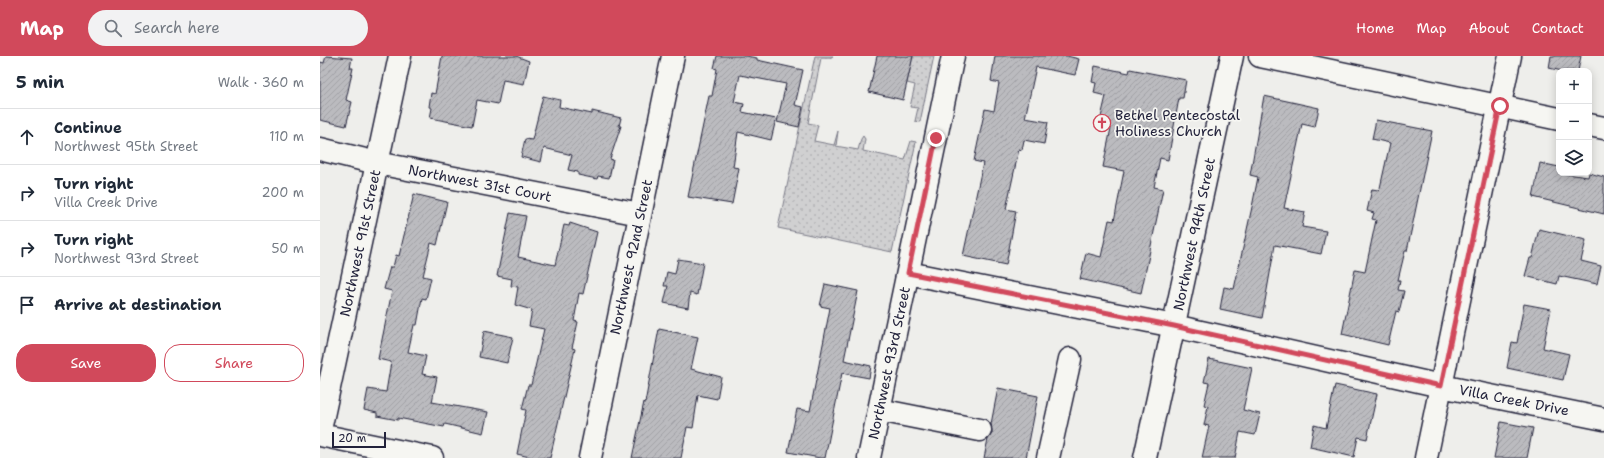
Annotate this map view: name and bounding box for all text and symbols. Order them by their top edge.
search box [88,10,368,46]
text: Map [20,16,64,41]
icon: search [102,17,124,39]
text: Search here [134,18,220,38]
text: Home [1356,19,1395,37]
text: Map [1417,19,1447,37]
text: About [1469,19,1510,37]
text: Contact [1532,19,1584,37]
map controls [1556,68,1592,176]
button: + [1556,68,1592,104]
text: 5 min [16,71,64,93]
text: Walk · 360 m [218,74,304,91]
route start [1491,97,1509,115]
button: − [1556,104,1592,140]
place label: Bethel Pentecostal Holiness Church [1115,106,1241,140]
church icon: Bethel Pentecostal Holiness Church [1092,113,1112,133]
text: Continue [54,118,122,138]
icon: ahead [16,126,38,148]
text: 110 m [269,128,304,145]
route end [927,129,945,147]
text: Northwest 95th Street [54,138,198,155]
button: layers [1556,140,1592,176]
street label: Northwest 94th Street [1169,156,1219,312]
street label: Northwest 31st Court [407,160,553,206]
street label: Northwest 91st Street [336,168,384,318]
text: Turn right [54,174,134,194]
street label: Northwest 92nd Street [606,178,656,336]
icon: right [16,182,38,204]
text: 200 m [262,184,304,201]
text: Villa Creek Drive [54,194,158,211]
text: Turn right [54,230,134,250]
icon: right [16,238,38,260]
text: 50 m [271,240,304,257]
text: Northwest 93rd Street [54,250,199,267]
street label: Northwest 93rd Street [864,285,914,441]
icon: arrive [16,294,38,316]
text: Arrive at destination [54,295,222,315]
button: Save [16,344,156,382]
button: Share [164,344,304,382]
street label: Villa Creek Drive [1457,380,1571,420]
scale bar [332,430,386,449]
text: 20 m [338,431,366,446]

